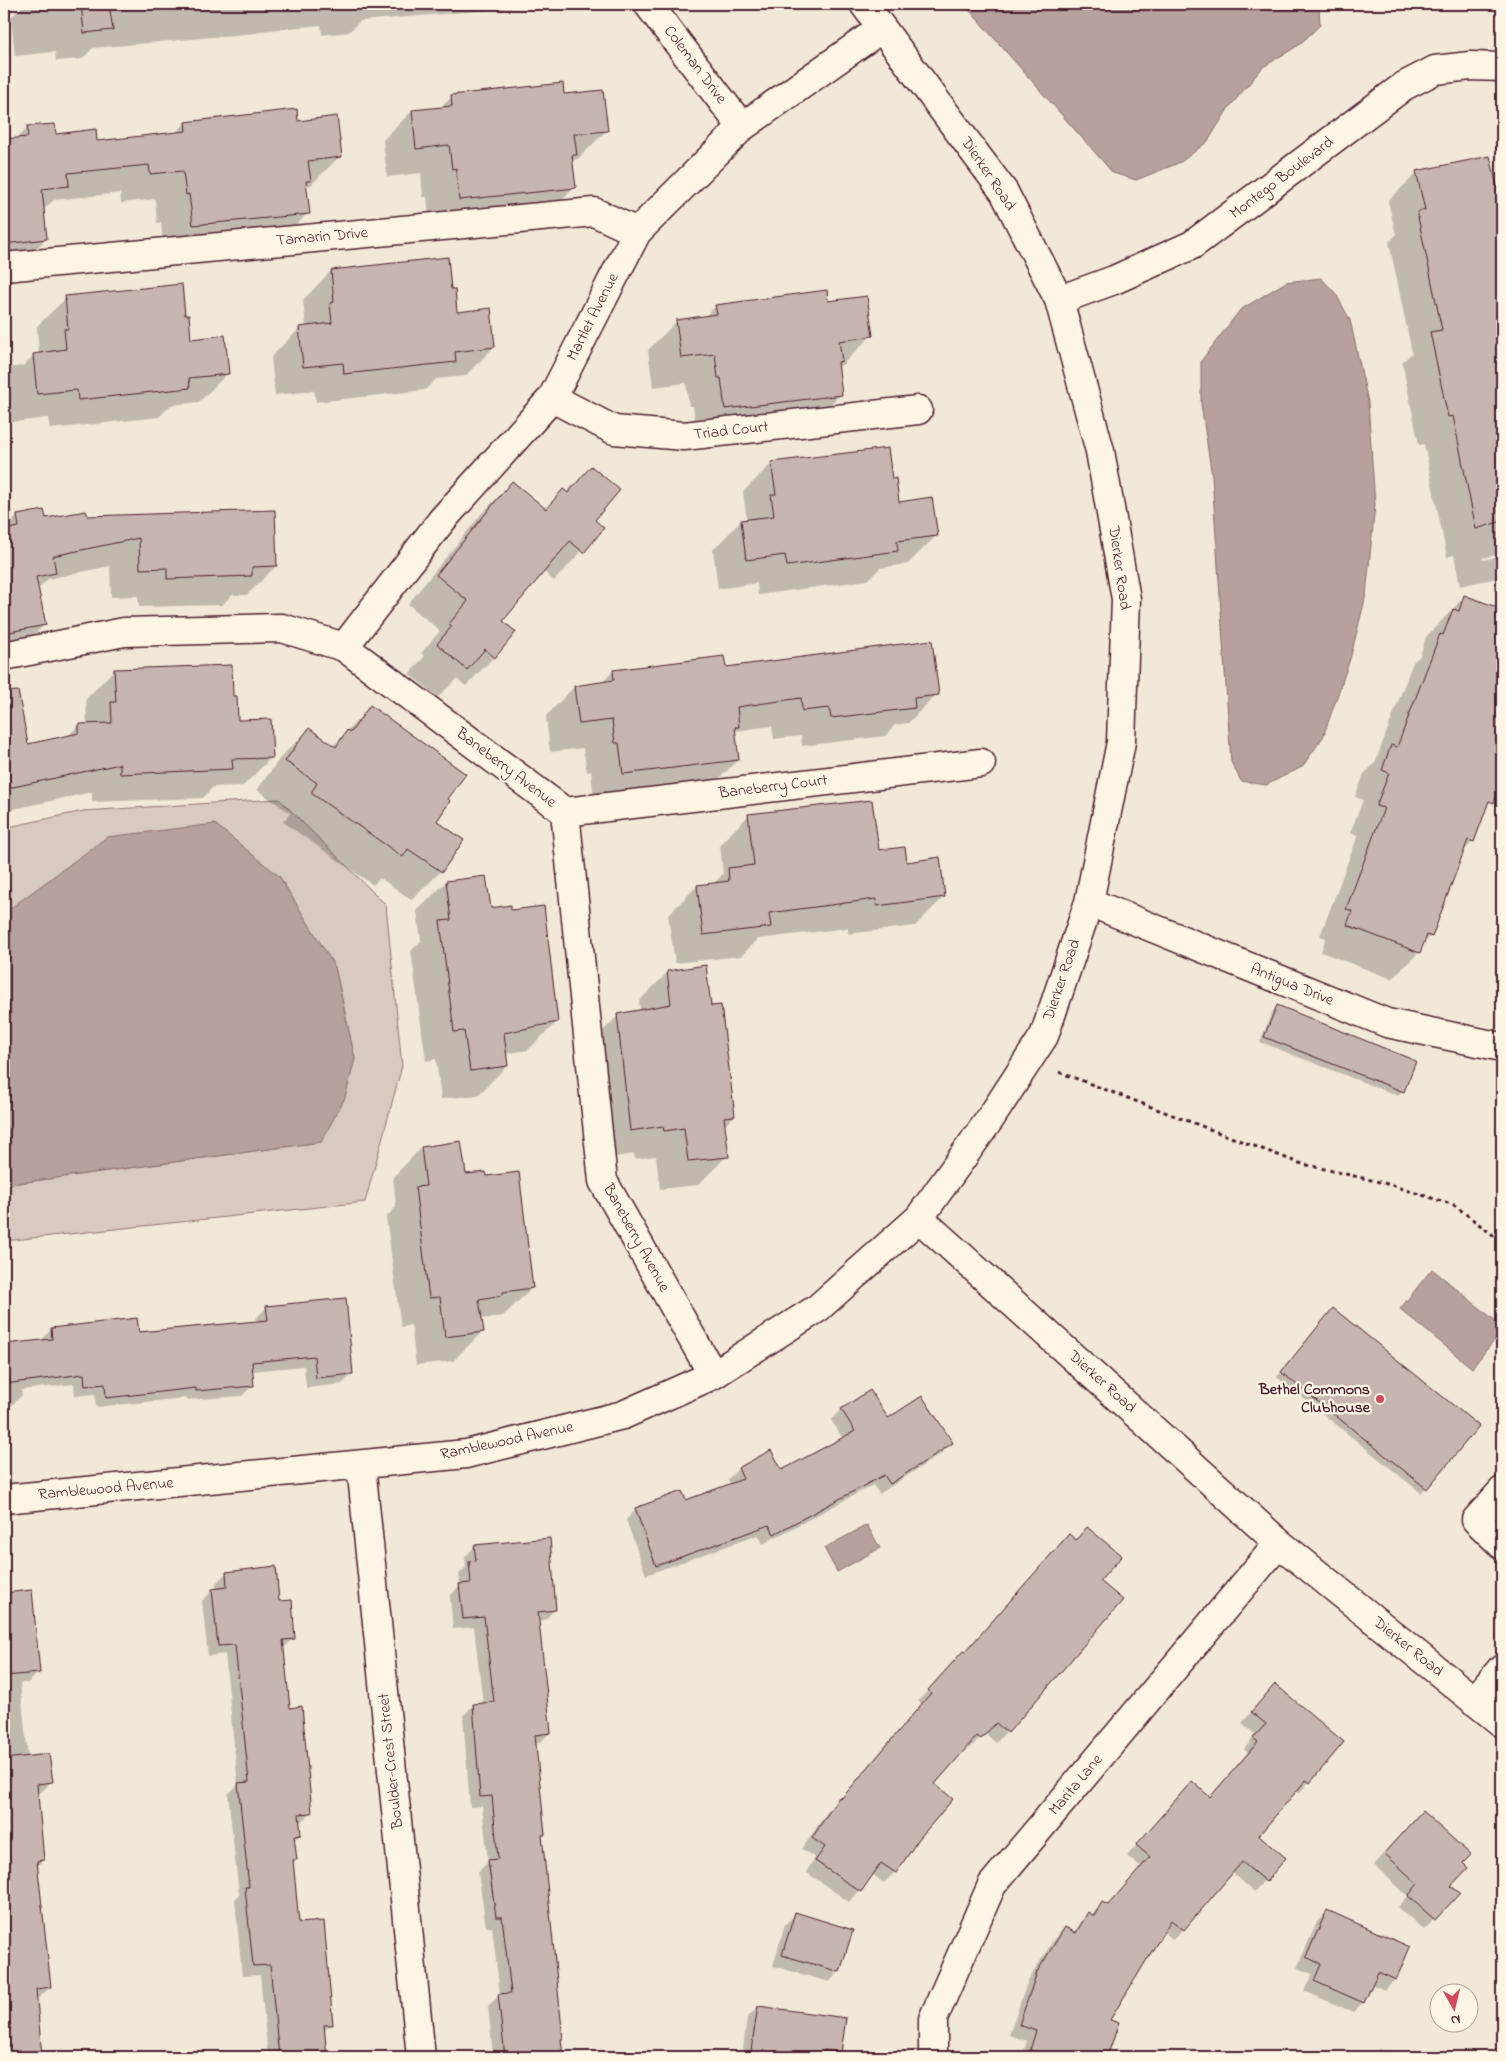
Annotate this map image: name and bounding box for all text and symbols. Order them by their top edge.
street label: Coleman Drive [657,21,733,110]
street label: Dierker Road [954,131,1022,216]
street label: Montego Boulevard [1225,131,1339,225]
street label: Tamarin Drive [275,221,370,253]
street label: Martlet Avenue [561,268,626,365]
street label: Triad Court [692,415,770,447]
street label: Dierker Road [1101,523,1137,612]
street label: Baneberry Avenue [450,721,562,814]
street label: Baneberry Court [716,768,829,806]
street label: Dierker Road [1037,936,1087,1025]
street label: Antigua Drive [1247,957,1338,1013]
street label: Baneberry Avenue [596,1179,676,1297]
street label: Dierker Road [1062,1344,1142,1419]
place label: Bethel Commons Clubhouse [1258,1378,1371,1420]
marker: Bethel Commons Clubhouse [1374,1393,1386,1405]
street label: Ramblewood Avenue [438,1415,577,1467]
street label: Ramblewood Avenue [37,1471,175,1507]
street label: Dierker Road [1367,1610,1448,1683]
street label: Boulder-Crest Street [372,1691,410,1831]
street label: Marita Lane [1043,1748,1109,1821]
north arrow [1428,1984,1478,2034]
text: N [1449,2008,1462,2030]

